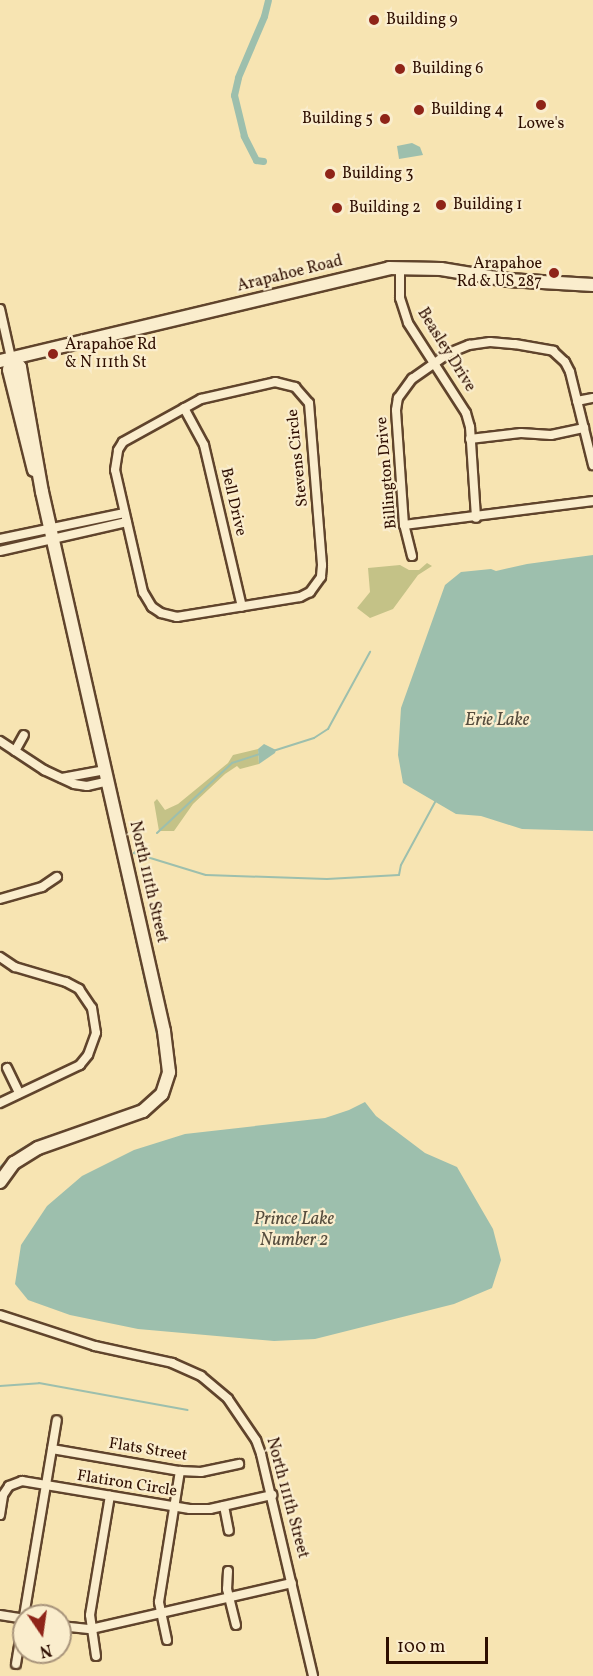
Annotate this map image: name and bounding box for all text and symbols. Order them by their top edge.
place label: Building 9 [386,10,458,30]
marker: Building 9 [367,13,381,27]
place label: Building 6 [412,59,483,79]
marker: Building 6 [393,62,407,76]
marker: Lowe's [534,98,548,112]
place label: Building 4 [431,100,504,120]
marker: Building 4 [412,103,426,117]
place label: Building 5 [302,109,373,129]
marker: Building 5 [378,112,392,126]
place label: Lowe's [518,114,564,134]
place label: Building 3 [342,164,414,184]
marker: Building 3 [323,167,337,181]
place label: Building 1 [453,195,523,215]
place label: Building 2 [349,198,421,218]
marker: Building 1 [434,198,448,212]
marker: Building 2 [330,201,344,215]
street label: Arapahoe Road [235,252,345,296]
place label: Arapahoe Rd & US 287 [457,254,542,292]
marker: Arapahoe Rd & US 287 [547,266,561,280]
street label: Beasley Drive [413,304,479,396]
place label: Arapahoe Rd & N 111th St [65,335,157,373]
marker: Arapahoe Rd & N 111th St [46,347,60,361]
street label: Stevens Circle [283,408,313,508]
street label: Billington Drive [373,416,401,530]
street label: Bell Drive [216,466,250,538]
water label: Erie Lake [465,710,529,732]
street label: North 111th Street [125,819,171,945]
water label: Prince Lake Number 2 [254,1210,334,1252]
street label: Flats Street [107,1434,189,1466]
street label: North 111th Street [262,1435,312,1561]
street label: Flatiron Circle [76,1467,178,1501]
north arrow [12,1604,72,1664]
scale bar [389,1625,491,1663]
text: 100 m [397,1635,446,1660]
text: N [37,1638,54,1662]

